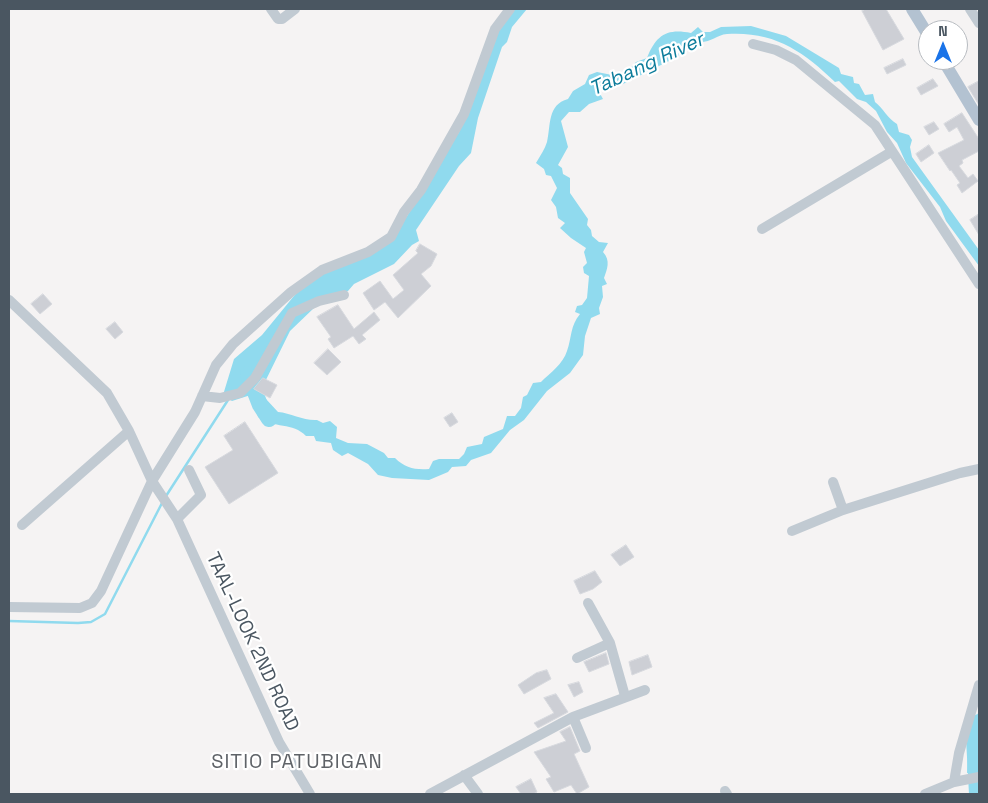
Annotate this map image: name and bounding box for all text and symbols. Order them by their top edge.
north arrow [918,20,968,70]
text: N [938,22,948,40]
water label: Tabang River [586,28,708,102]
street label: TAAL-LOOK 2ND ROAD [201,549,303,735]
district label: SITIO PATUBIGAN [209,751,385,775]

